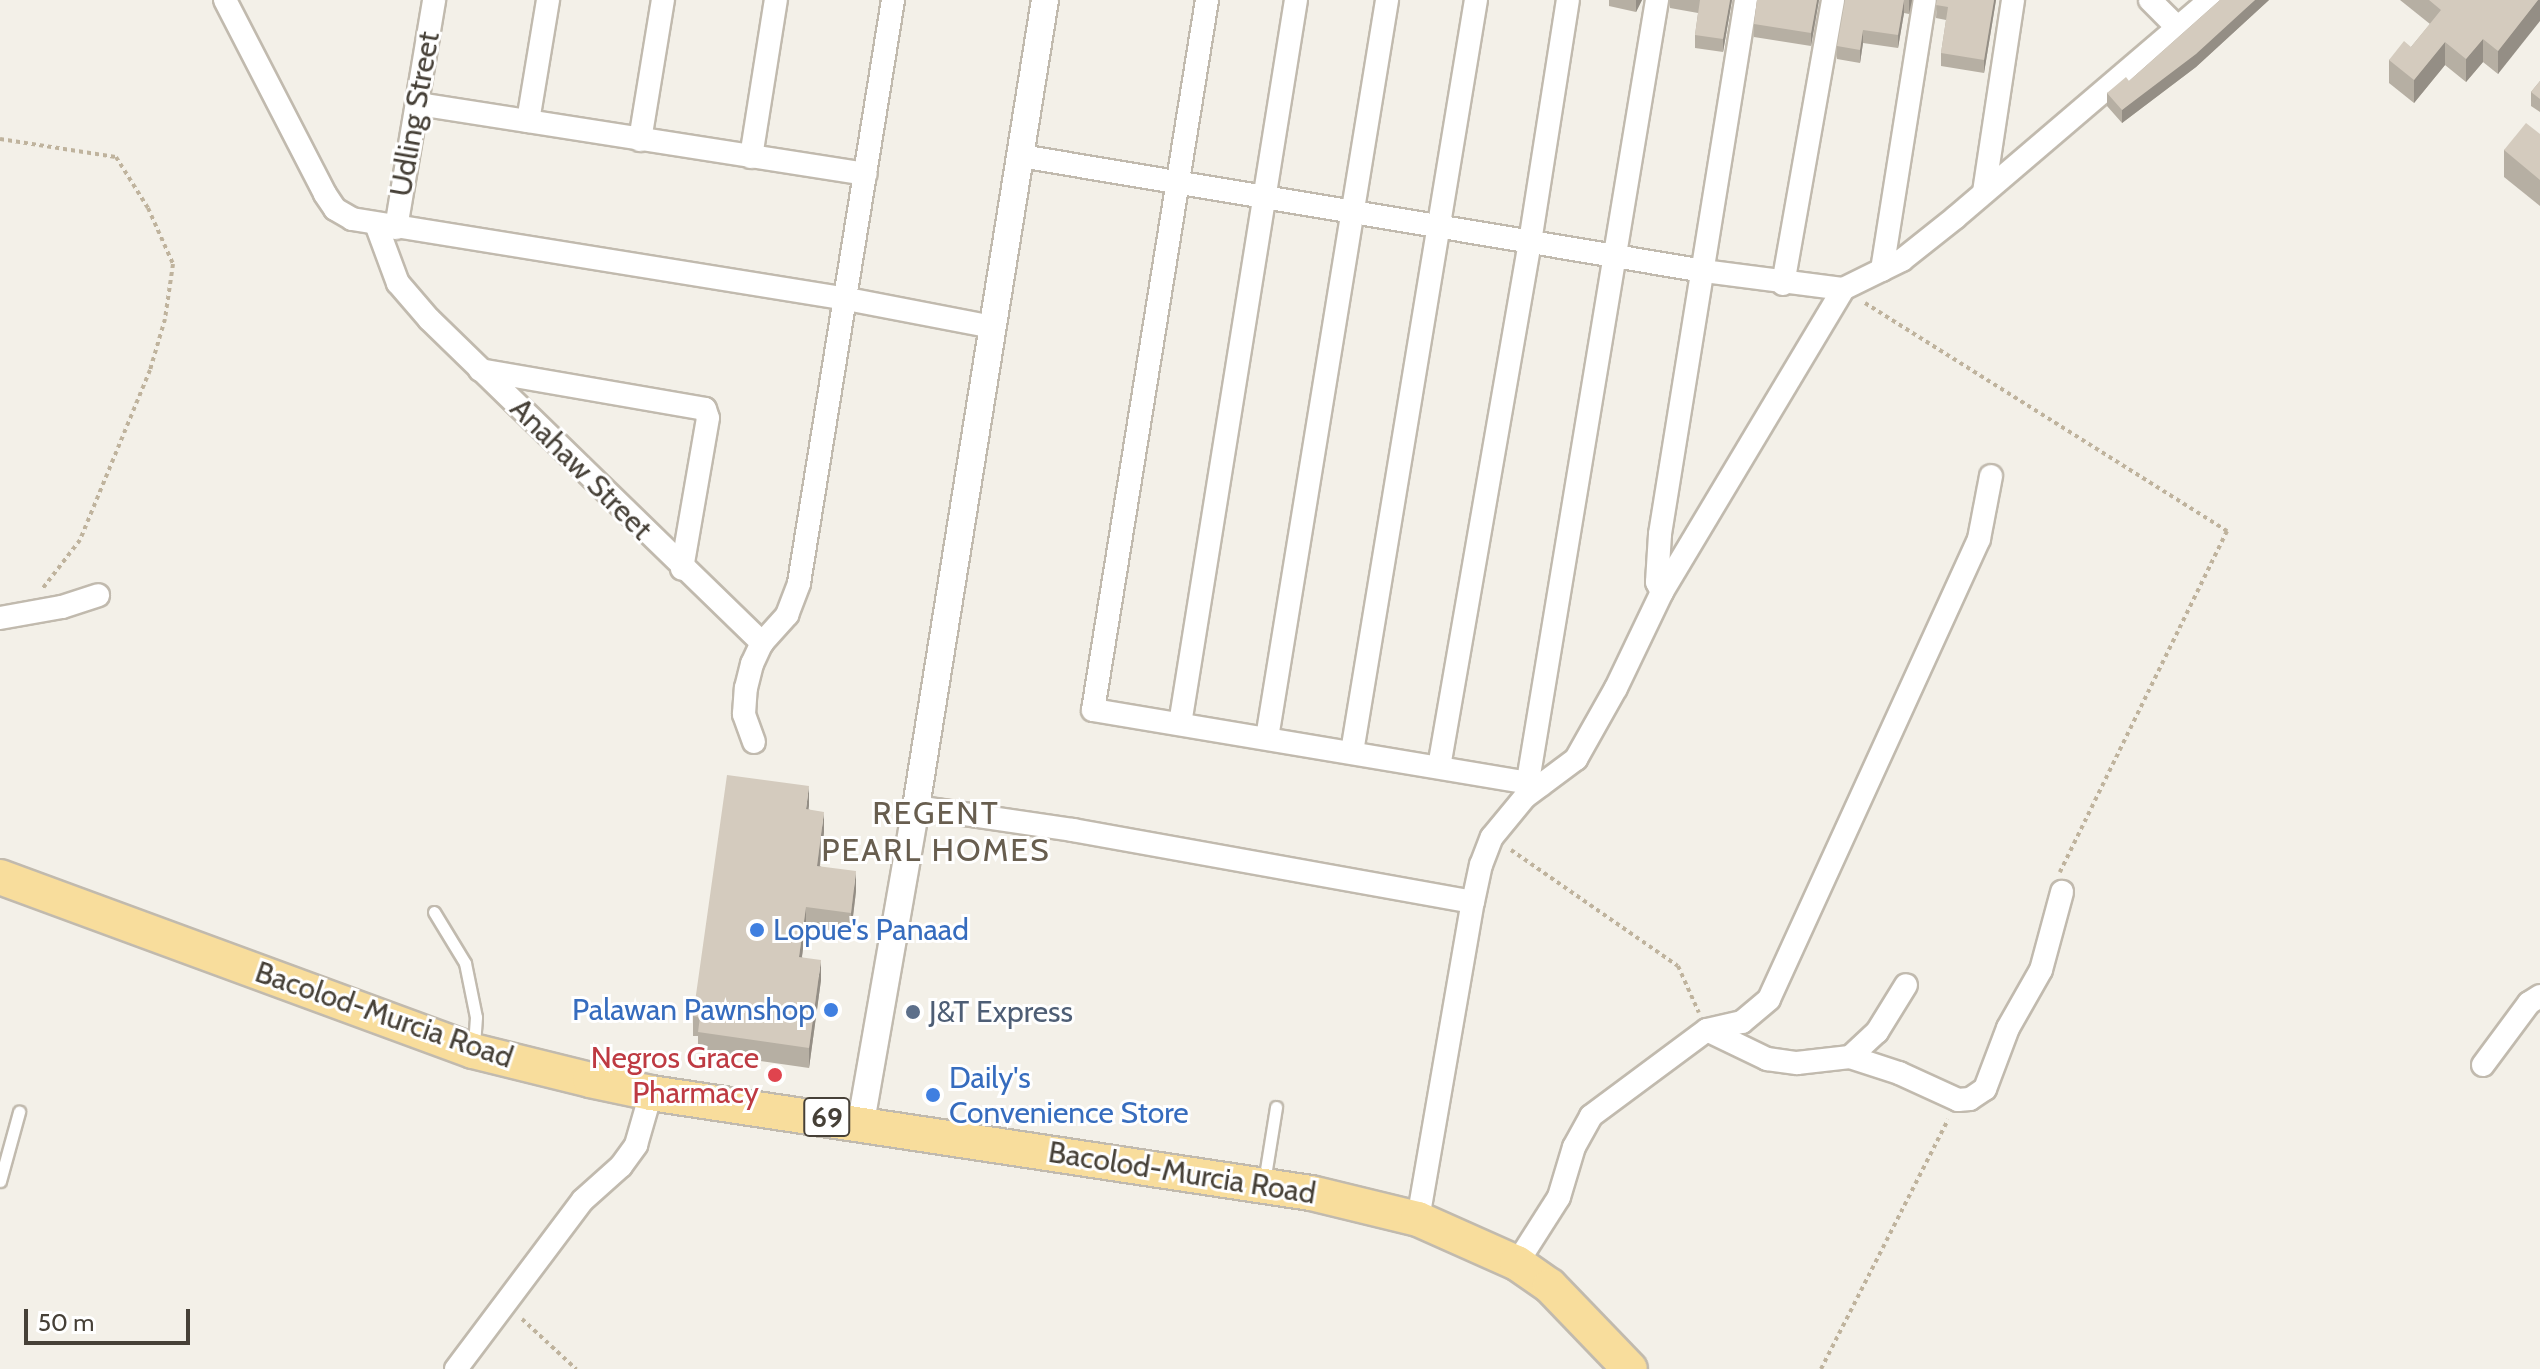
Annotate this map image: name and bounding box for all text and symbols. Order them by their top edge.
street label: Udling Street [383,29,447,199]
street label: Anahaw Street [503,391,659,547]
district label: REGENT PEARL HOMES [821,795,1051,870]
place label: Lopue's Panaad [773,912,969,948]
marker: Lopue's Panaad [748,921,766,939]
street label: Bacolod-Murcia Road [250,954,518,1076]
place label: Palawan Pawnshop [572,992,815,1028]
place label: J&T Express [929,994,1073,1030]
marker: Palawan Pawnshop [822,1001,840,1019]
marker: J&T Express [904,1003,922,1021]
place label: Negros Grace Pharmacy [591,1040,759,1110]
place label: Daily's Convenience Store [949,1060,1189,1130]
marker: Negros Grace Pharmacy [766,1066,784,1084]
marker: Daily's Convenience Store [924,1086,942,1104]
road number: 69 [803,1093,851,1141]
street label: Bacolod-Murcia Road [1046,1134,1318,1212]
scale bar [28,1293,194,1343]
text: 50 m [38,1308,94,1337]

